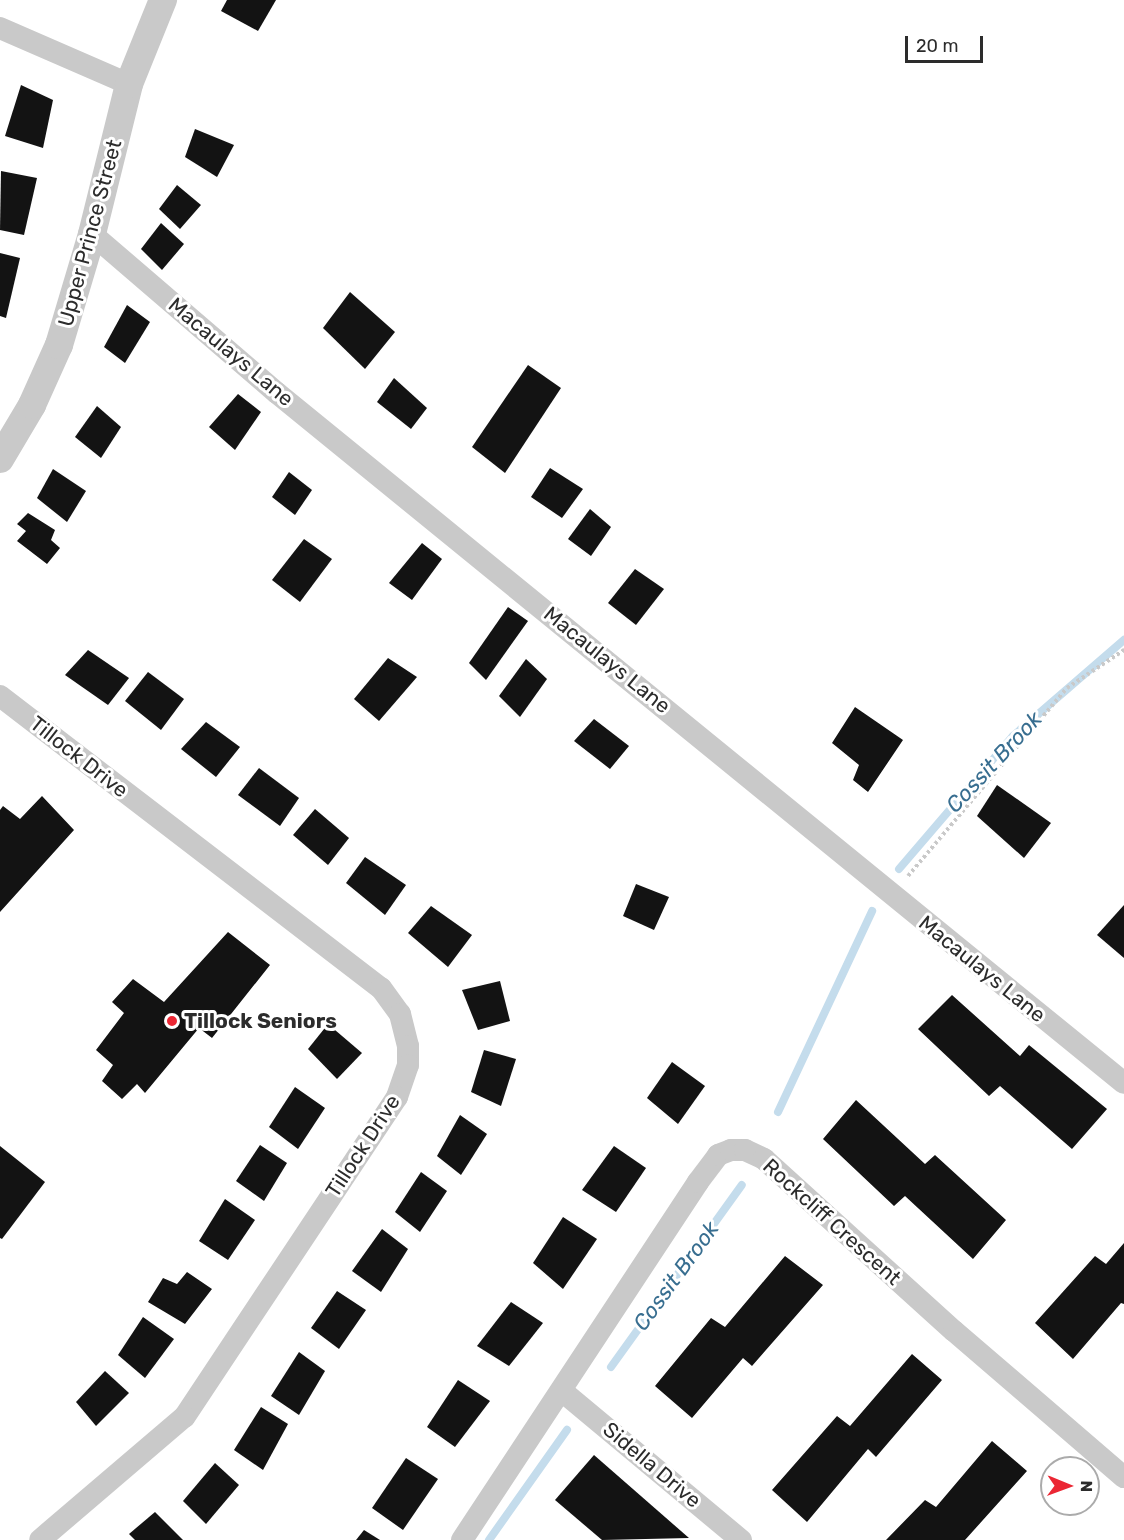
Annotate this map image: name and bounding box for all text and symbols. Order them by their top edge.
scale bar [908,24,986,62]
text: 20 m [916,35,958,57]
street label: Upper Prince Street [53,136,127,330]
street label: Macaulays Lane [163,292,299,412]
street label: Macaulays Lane [539,601,675,719]
water label: Cossit Brook [941,706,1047,818]
street label: Tillock Drive [25,711,133,803]
street label: Macaulays Lane [914,910,1050,1028]
place label: Tillock Seniors [184,1008,337,1034]
marker: Tillock Seniors [165,1014,179,1028]
street label: Tillock Drive [320,1090,406,1202]
street label: Rockcliff Crescent [758,1153,906,1291]
water label: Cossit Brook [628,1216,724,1336]
street label: Sidella Drive [598,1417,706,1513]
north arrow [1040,1456,1100,1516]
text: N [1077,1480,1096,1492]

